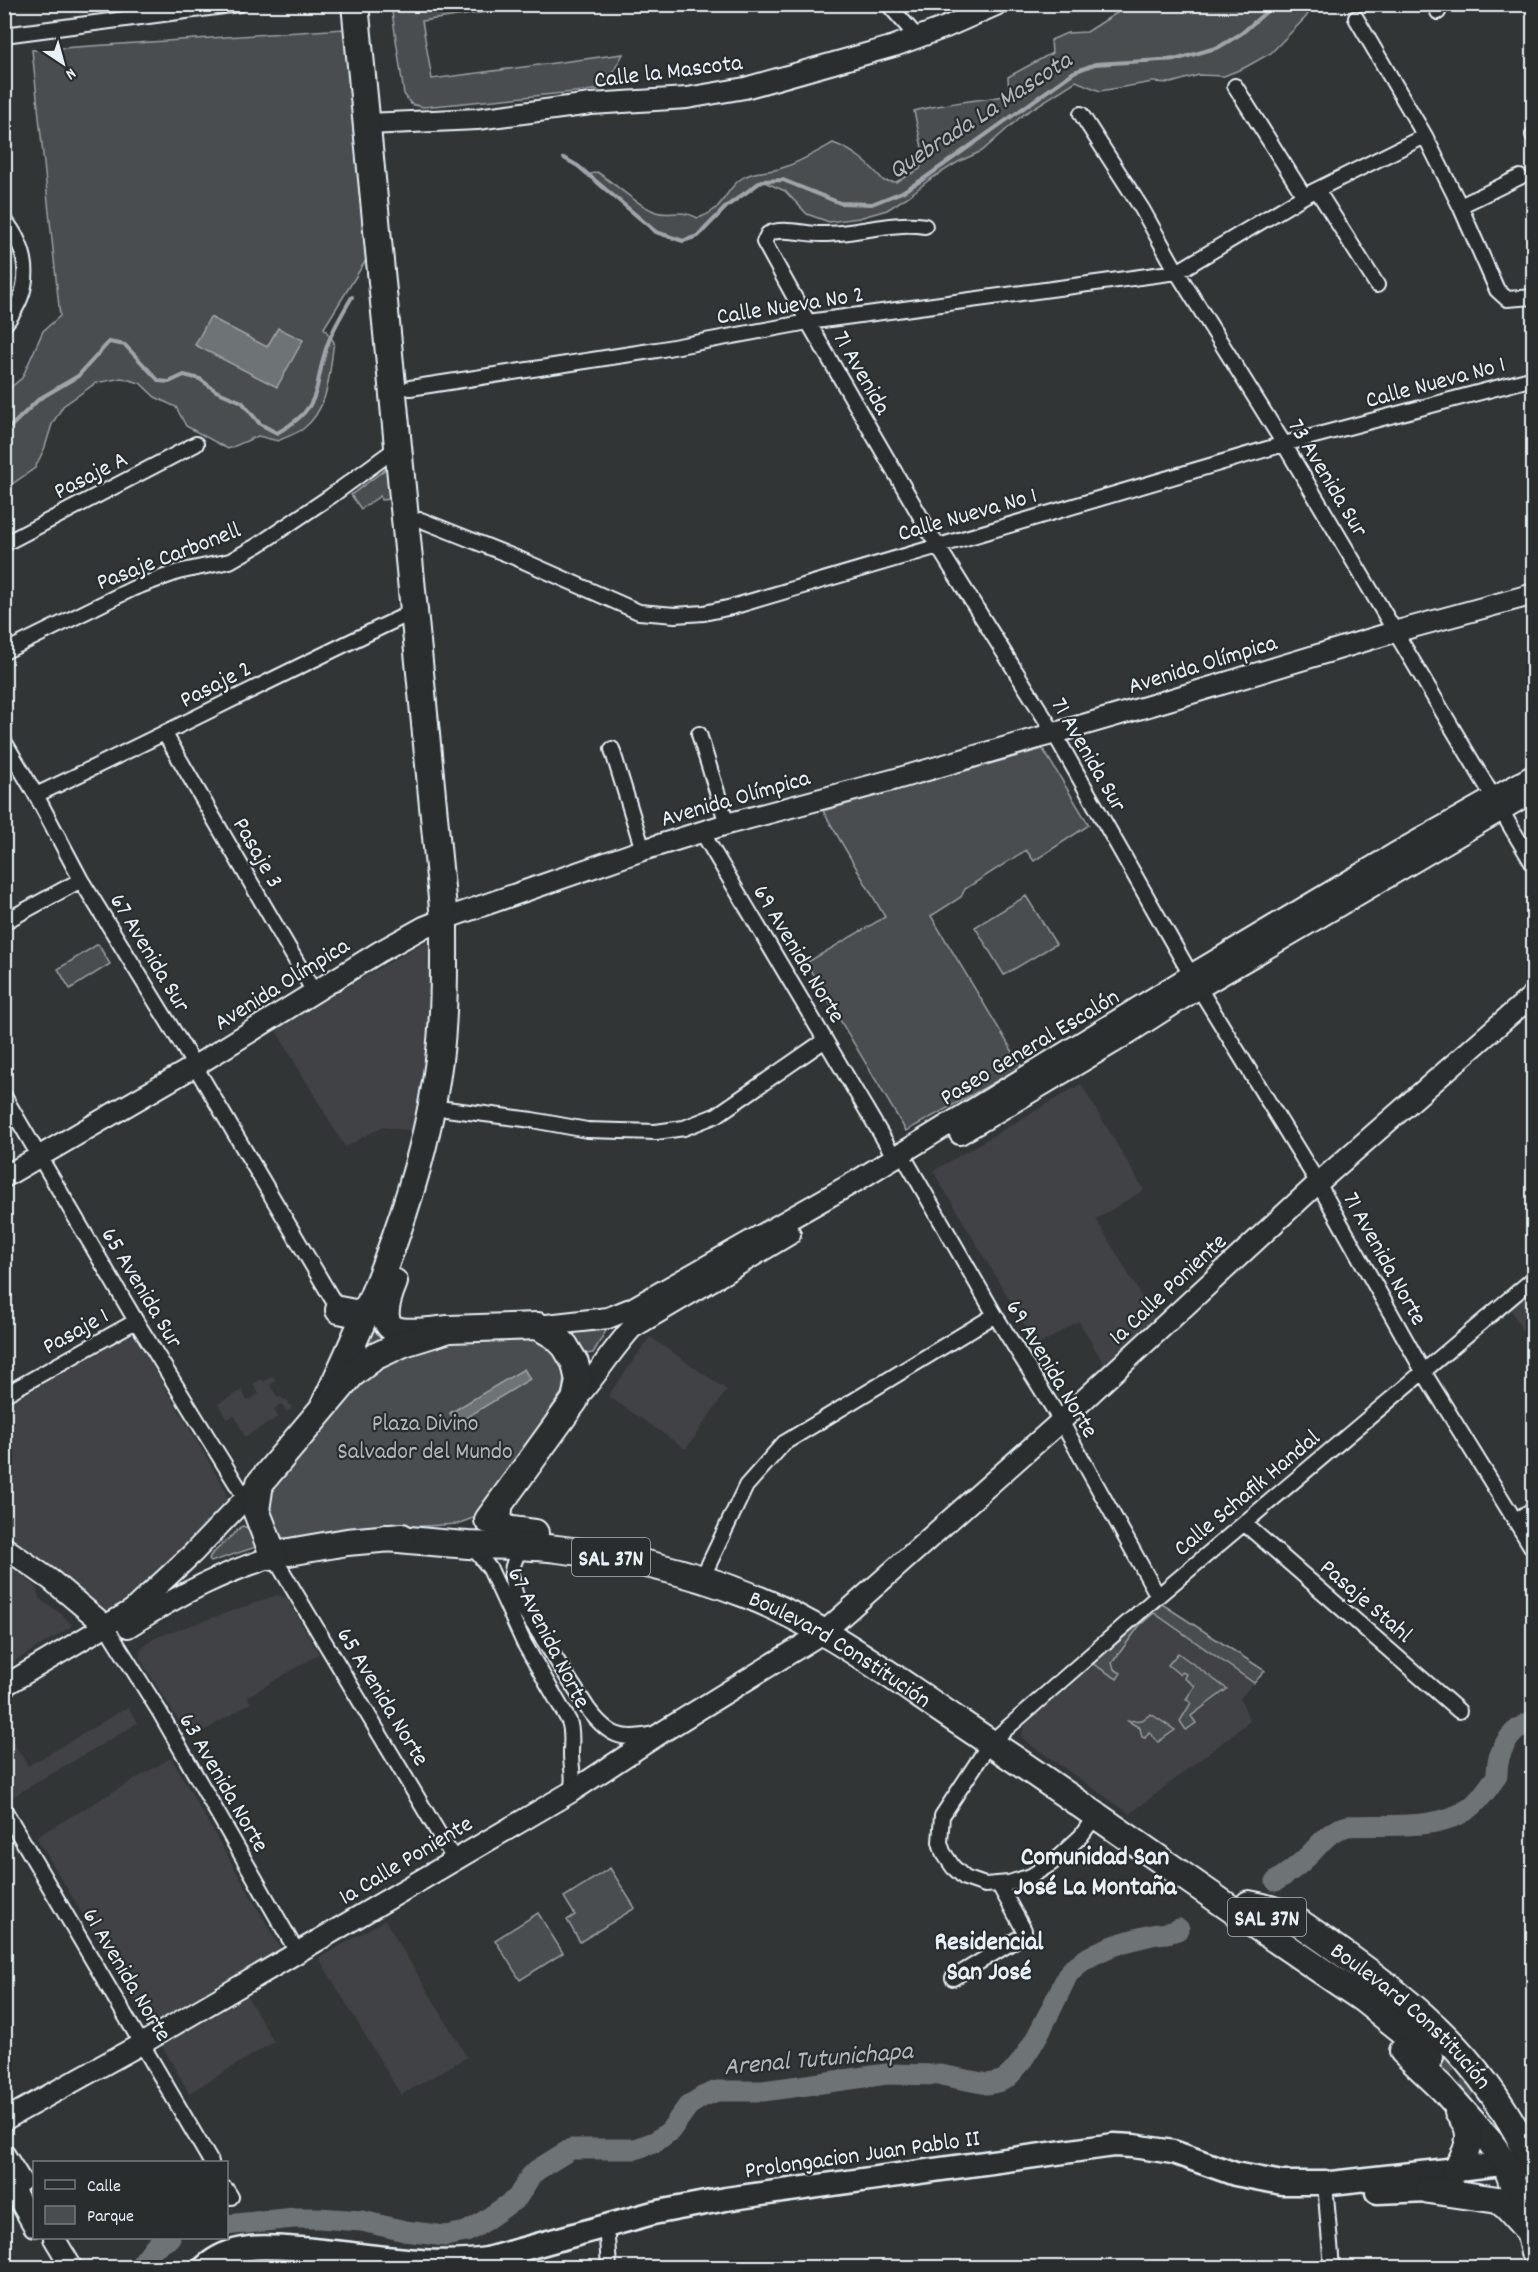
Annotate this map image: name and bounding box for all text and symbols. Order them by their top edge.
north arrow [33,33,93,93]
water label: Quebrada La Mascota [882,43,1081,190]
street label: Calle la Mascota [592,47,745,99]
text: N [60,61,80,85]
street label: Calle Nueva No 2 [714,279,867,335]
street label: 71 Avenida [823,325,898,422]
street label: Calle Nueva No 1 [1362,349,1509,419]
street label: 73 Avenida Sur [1278,413,1375,544]
street label: Pasaje A [48,444,134,510]
street label: Calle Nueva No 1 [894,480,1041,552]
street label: Pasaje Carbonell [92,515,246,601]
street label: Avenida Olímpica [1124,627,1282,705]
street label: Pasaje 2 [175,653,258,718]
street label: 71 Avenida Sur [1041,692,1134,819]
street label: Avenida Olímpica [657,762,815,837]
street label: Pasaje 3 [223,812,290,895]
street label: 69 Avenida Norte [743,879,852,1030]
street label: 67 Avenida Sur [99,888,197,1020]
street label: Avenida Olímpica [208,930,357,1041]
street label: Paseo General Escalón [934,981,1127,1116]
street label: 71 Avenida Norte [1333,1187,1434,1332]
street label: 65 Avenida Sur [91,1222,190,1355]
street label: 1a Calle Poniente [1102,1226,1236,1354]
street label: 69 Avenida Norte [996,1294,1105,1445]
street label: Pasaje 1 [37,1301,116,1365]
park label: Plaza Divino Salvador del Mundo [337,1408,513,1470]
street label: Calle Schafik Handal [1167,1422,1329,1566]
road number: SAL 37N [572,1538,650,1576]
street label: Pasaje Stahl [1311,1552,1419,1652]
street label: 67 Avenida Norte [497,1562,598,1715]
street label: Boulevard Constitución [743,1583,937,1718]
street label: 65 Avenida Norte [327,1622,436,1773]
street label: 63 Avenida Norte [169,1707,276,1860]
street label: 1a Calle Poniente [333,1808,480,1915]
district label: Comunidad San José La Montaña [1014,1840,1177,1907]
road number: SAL 37N [1228,1898,1306,1936]
street label: 61 Avenida Norte [72,1902,179,2049]
district label: Residencial San José [934,1925,1044,1992]
street label: Boulevard Constitución [1322,1935,1498,2098]
water label: Arenal Tutunichapa [722,2034,916,2087]
street label: Prolongacion Juan Pablo II [743,2123,983,2189]
legend [33,2161,228,2239]
text: Calle [87,2175,121,2200]
text: Parque [87,2205,134,2230]

